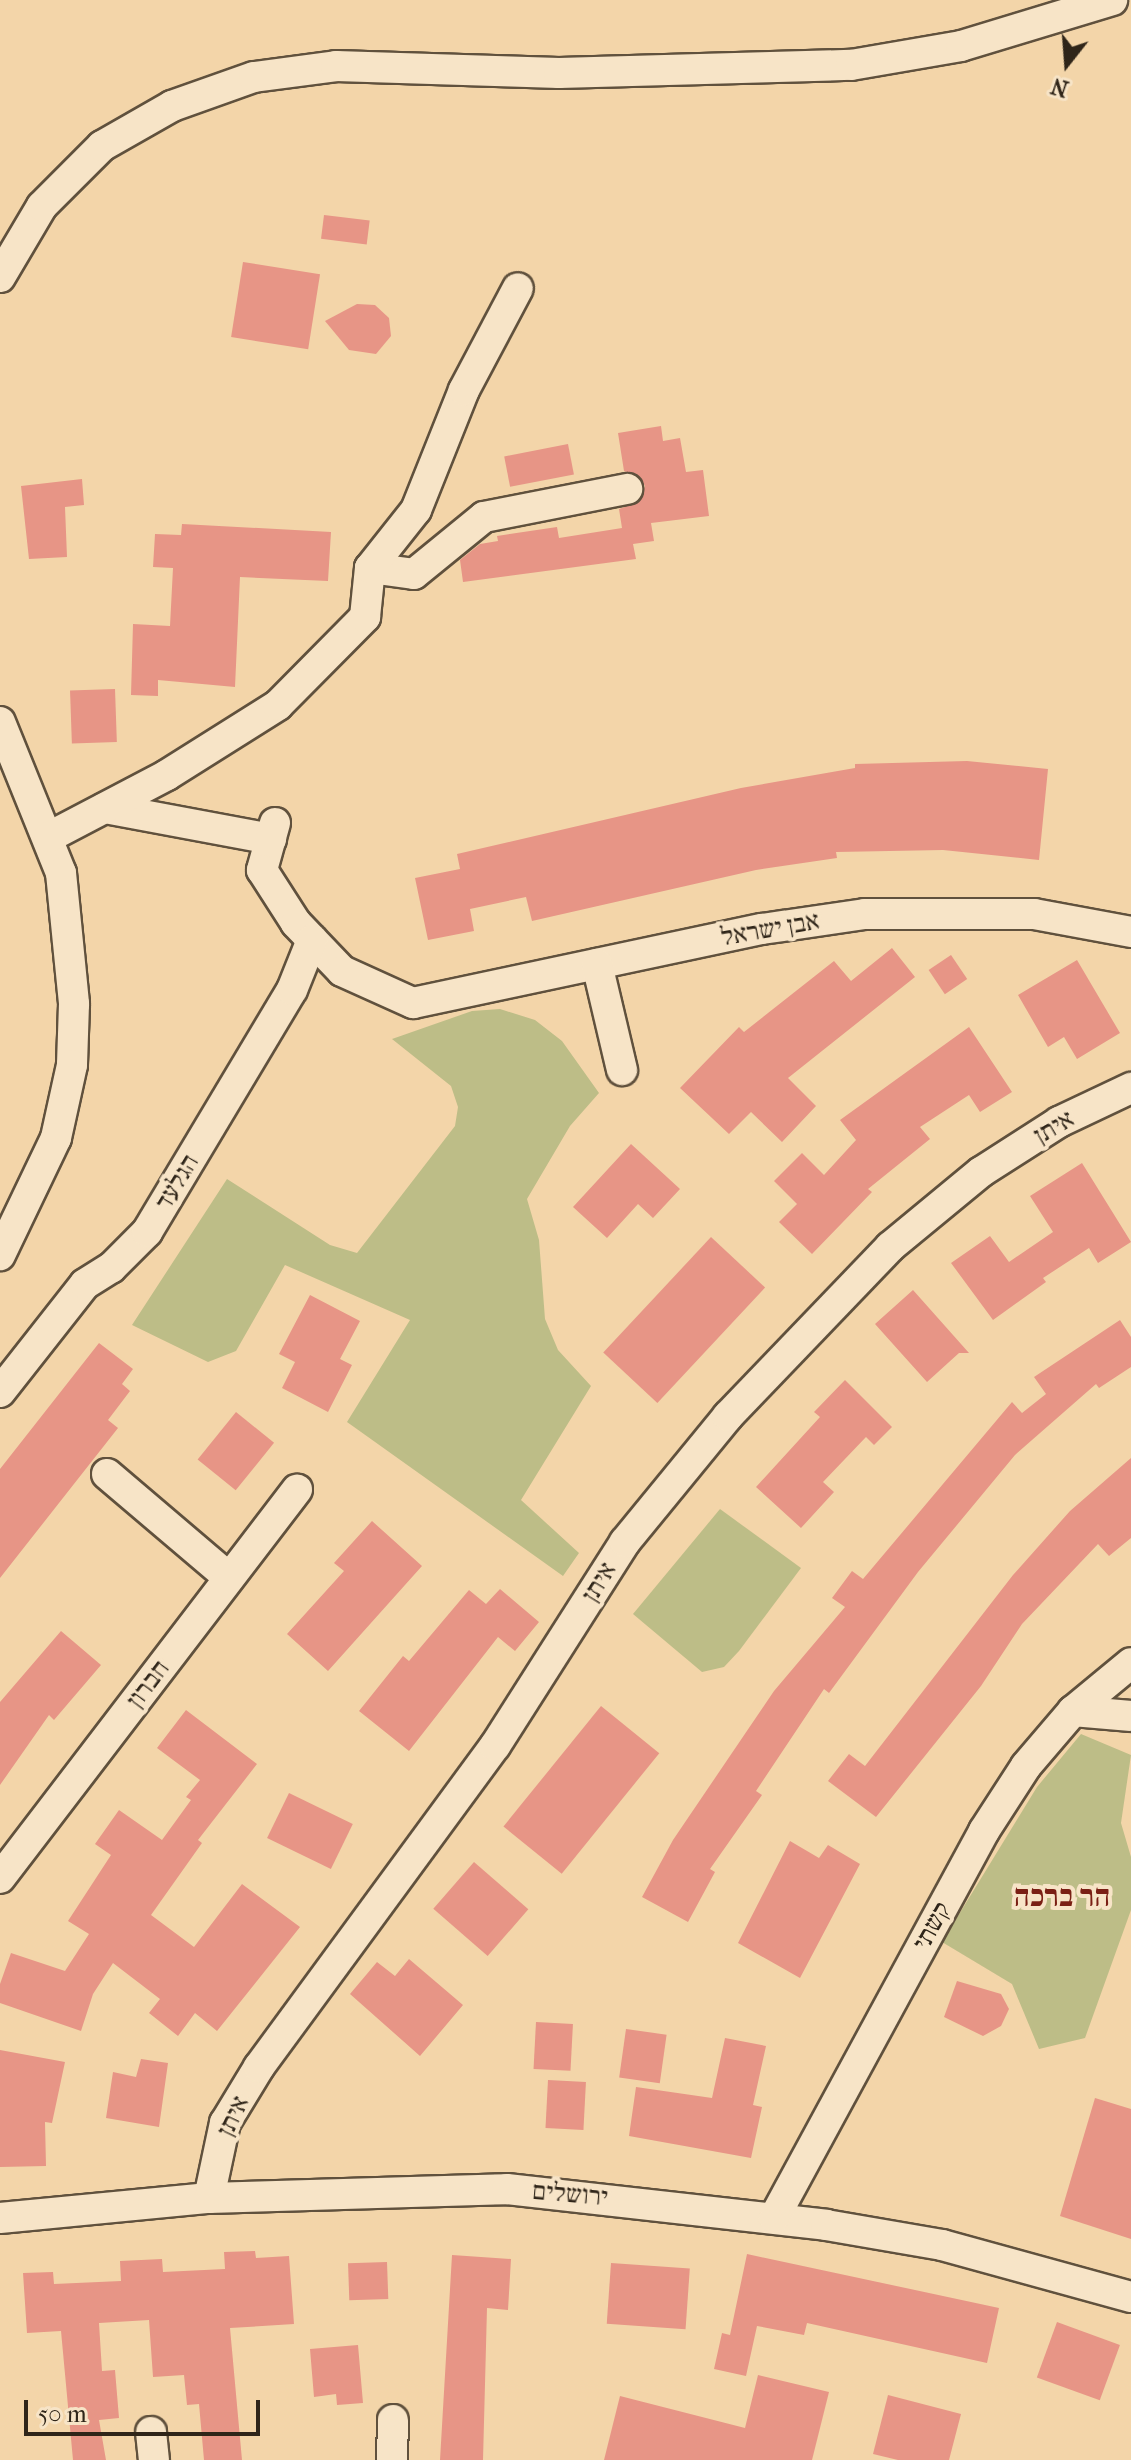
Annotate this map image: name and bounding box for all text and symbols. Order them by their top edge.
north arrow [1027,24,1107,104]
text: N [1048,72,1072,102]
street label: אבן ישראל [718,905,822,953]
street label: איתן [1028,1103,1080,1151]
street label: הגלעד [148,1149,206,1215]
street label: איתן [575,1556,623,1608]
street label: חברון [120,1654,176,1714]
district label: הר ברכה [1014,1879,1110,1915]
street label: קשתי [906,1896,958,1956]
street label: איתן [210,2091,256,2141]
street label: ירושלים [531,2175,609,2213]
scale bar [28,2384,264,2434]
text: 50 m [38,2400,87,2428]

